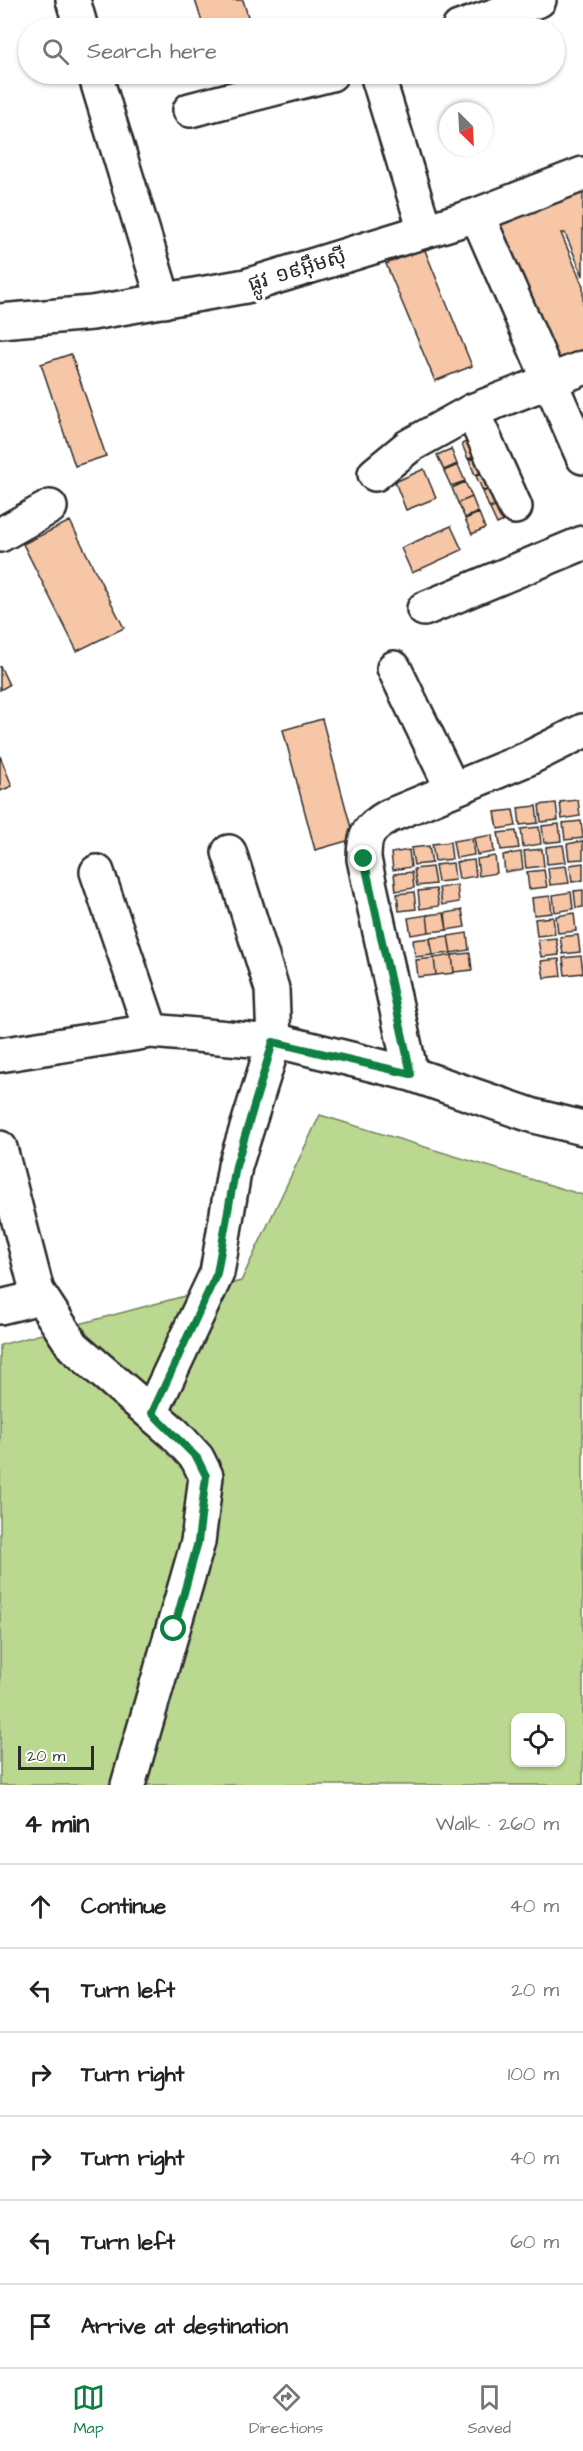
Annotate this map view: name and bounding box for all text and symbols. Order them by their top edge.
search box [18,18,565,84]
icon: search [39,35,72,68]
text: Search here [87,36,217,67]
north arrow [439,102,493,156]
street label: ផ្លូវ ១៩អ៊ឹមស៊ី [244,241,351,303]
route end [350,845,376,871]
route start [160,1615,186,1641]
map controls [511,1713,565,1767]
button: locate [511,1713,565,1767]
scale bar [18,1743,94,1770]
text: 20 m [27,1745,65,1767]
text: 4 min [24,1806,89,1842]
text: Walk · 260 m [436,1810,559,1838]
icon: ahead [24,1890,57,1923]
text: Continue [81,1891,166,1922]
text: 40 m [509,1892,559,1920]
icon: left [24,1974,57,2007]
text: Turn left [81,1975,175,2006]
text: 20 m [511,1976,559,2004]
icon: right [24,2058,57,2091]
text: Turn right [81,2059,184,2090]
text: 100 m [508,2060,559,2088]
icon: right [24,2142,57,2175]
text: Turn right [81,2143,184,2174]
text: 40 m [509,2144,559,2172]
icon: left [24,2226,57,2259]
text: Turn left [81,2227,175,2258]
text: 60 m [510,2228,559,2256]
icon: arrive [24,2310,57,2343]
text: Arrive at destination [81,2311,288,2342]
tab: Map [72,2381,105,2439]
tab: Directions [249,2381,323,2439]
tab: Saved [467,2381,511,2439]

